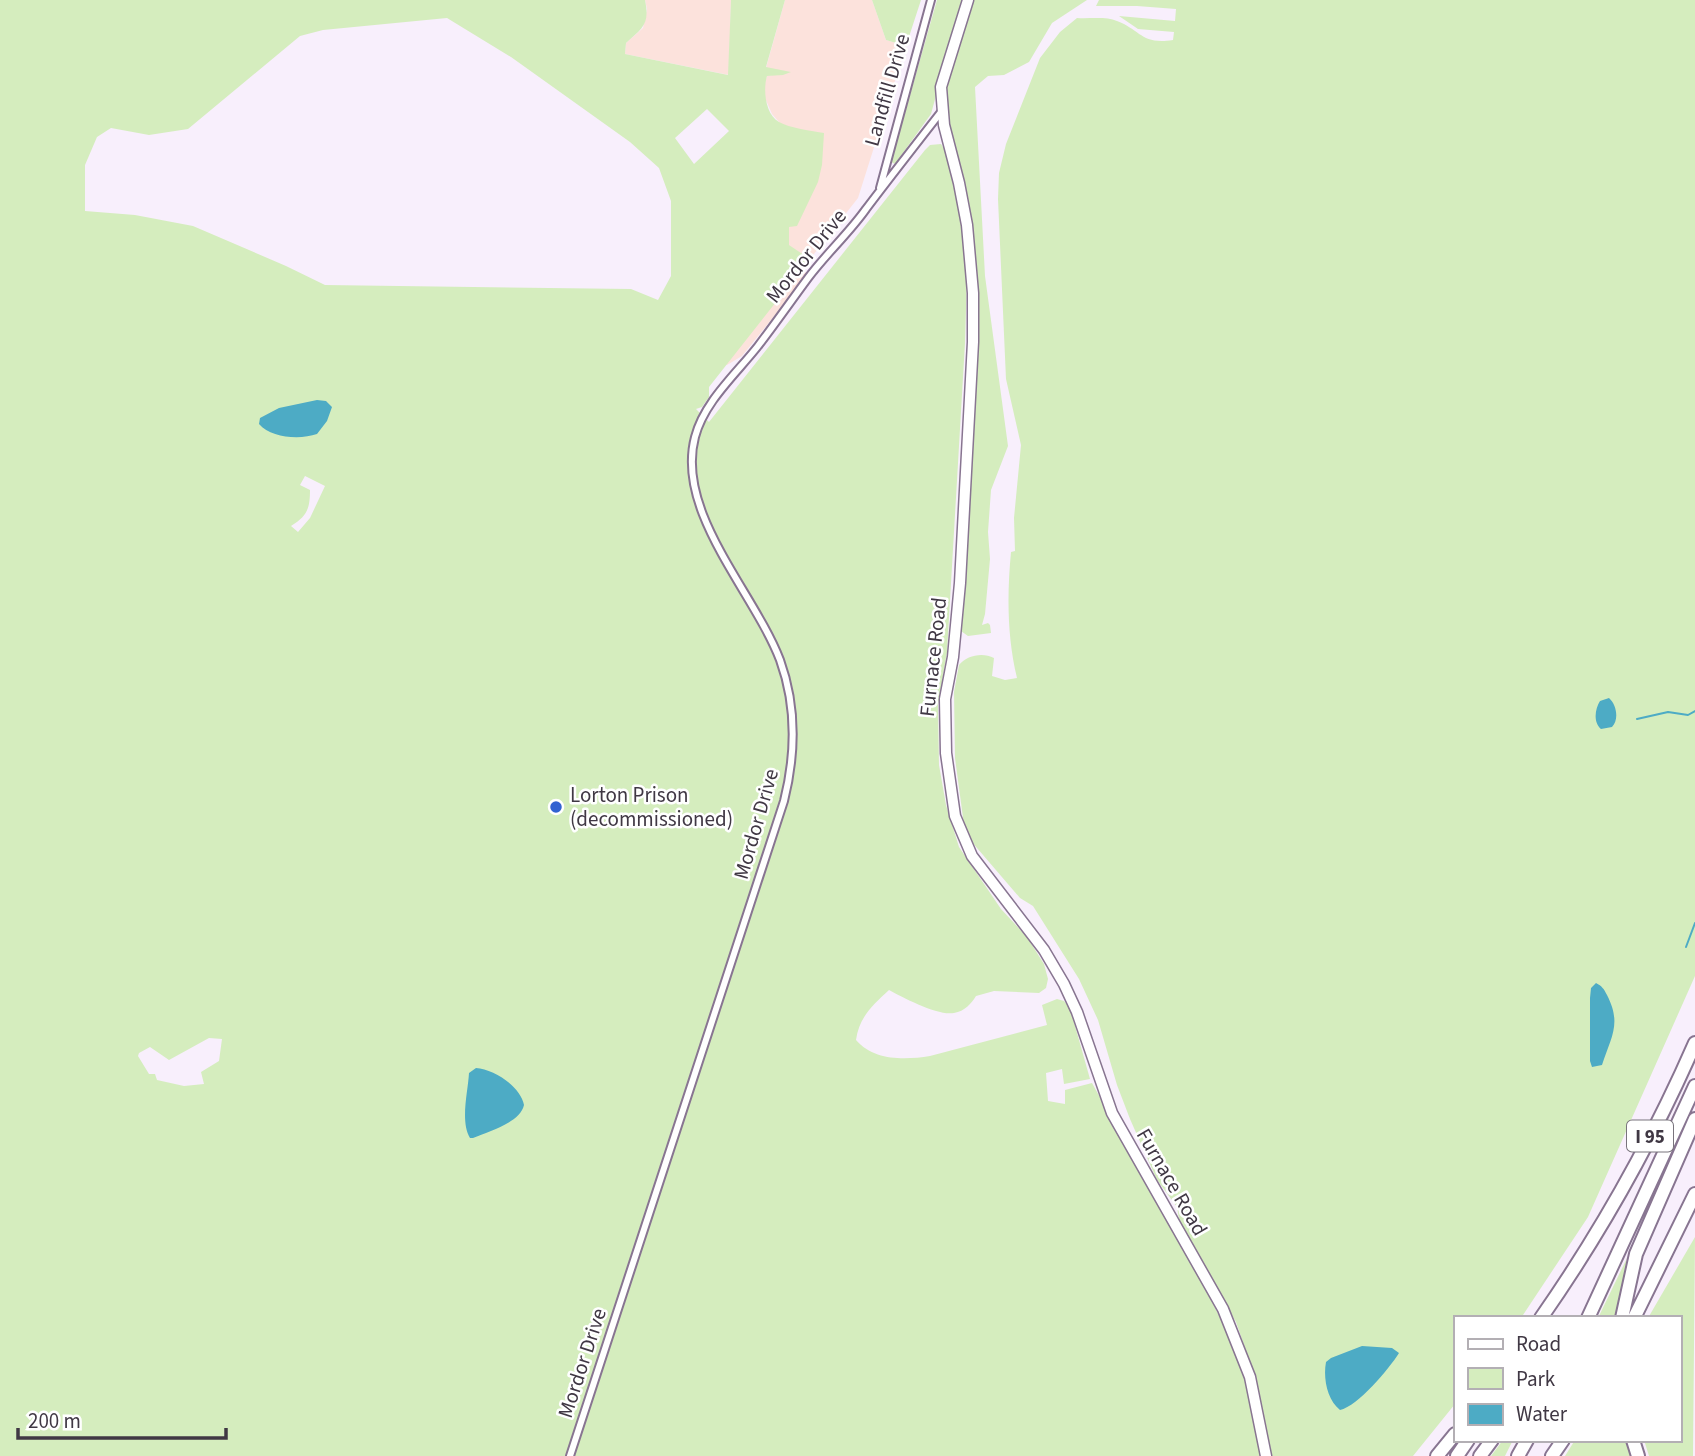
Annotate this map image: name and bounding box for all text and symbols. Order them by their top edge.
street label: Landfill Drive [857,30,917,150]
street label: Mordor Drive [759,202,853,310]
street label: Furnace Road [912,596,954,718]
street label: Mordor Drive [726,765,786,883]
place label: Lorton Prison (decommissioned) [570,780,733,834]
marker: Lorton Prison (decommissioned) [548,799,564,815]
road number: I 95 [1627,1120,1673,1152]
street label: Furnace Road [1129,1123,1215,1241]
street label: Mordor Drive [550,1304,614,1422]
legend [1454,1316,1681,1442]
text: Road [1516,1329,1561,1359]
text: Park [1516,1364,1556,1394]
scale bar [18,1396,226,1440]
text: Water [1516,1399,1568,1429]
text: 200 m [28,1406,81,1436]

